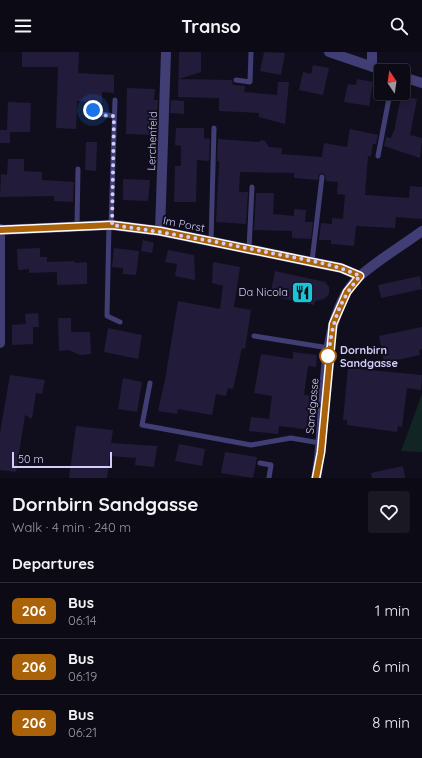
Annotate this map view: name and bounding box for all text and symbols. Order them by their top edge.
icon: menu [12,15,34,37]
text: Transo [181,15,241,38]
icon: search [388,15,410,37]
north arrow [374,64,410,100]
map controls [374,64,410,100]
your location [83,100,103,120]
street label: Lerchenfeld [144,111,160,171]
street label: Im Porst [162,213,206,235]
restaurant icon: Da Nicola [290,279,316,305]
place label: Da Nicola [239,285,288,299]
place label: Dornbirn Sandgasse [340,343,398,370]
marker: Dornbirn Sandgasse [319,347,337,365]
street label: Sandgasse [303,378,321,434]
scale bar [12,450,112,469]
text: 50 m [18,452,44,466]
button: heart [368,491,410,533]
text: Dornbirn Sandgasse [12,492,199,516]
text: Walk · 4 min · 240 m [12,519,131,535]
text: Departures [12,554,94,573]
text: Bus [68,593,94,612]
text: 1 min [375,601,410,620]
text: 206 [22,602,46,620]
text: 06:14 [68,612,97,628]
text: Bus [68,649,94,668]
text: 6 min [372,657,410,676]
text: 206 [22,658,46,676]
text: 06:19 [68,668,97,684]
text: Bus [68,705,94,724]
text: 8 min [372,713,410,732]
text: 206 [22,714,46,732]
text: 06:21 [68,724,97,740]

